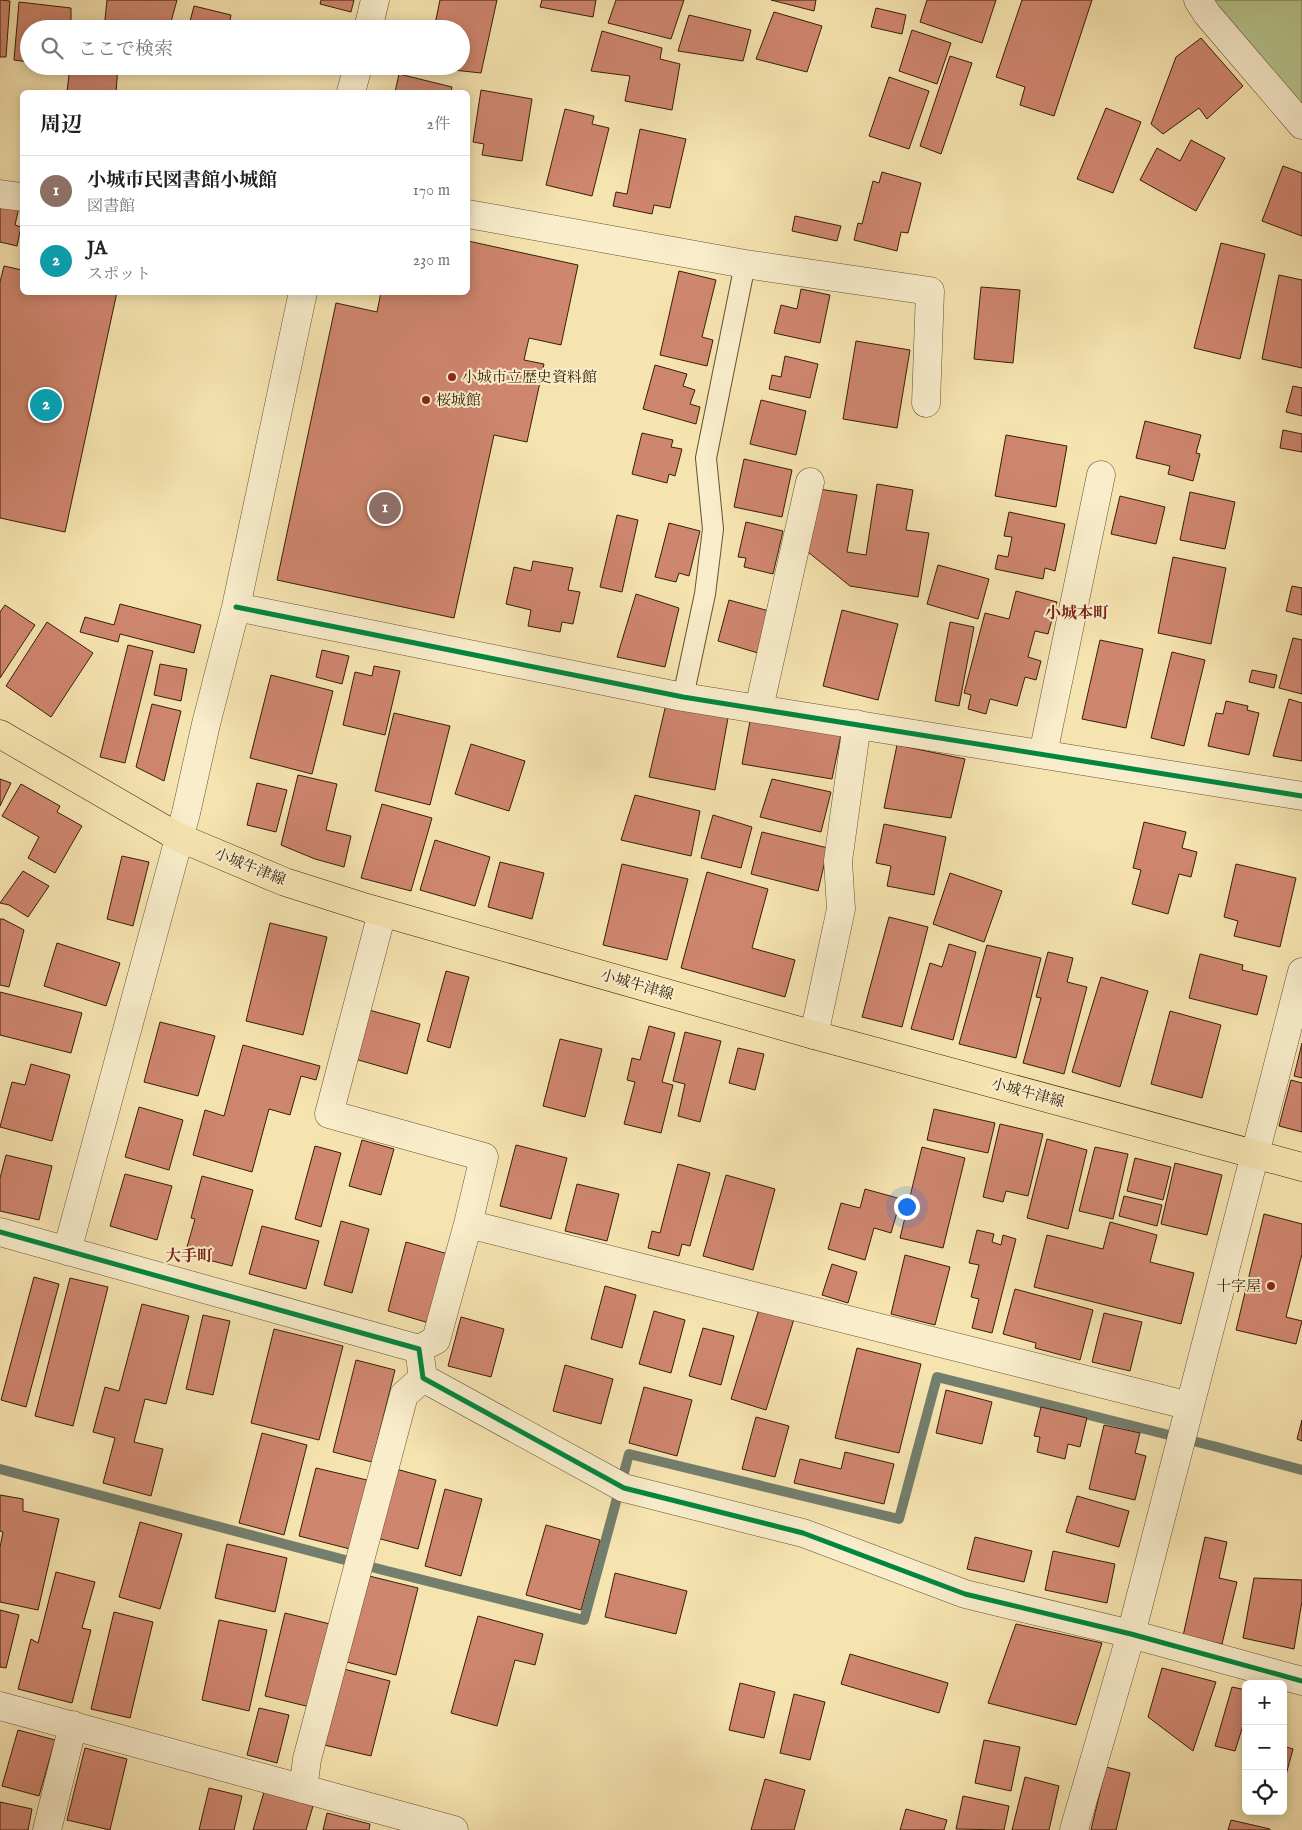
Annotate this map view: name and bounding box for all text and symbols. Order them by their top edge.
search box [20,20,470,75]
icon: search [38,34,66,62]
text: ここで検索 [78,38,173,62]
text: 周辺 [40,112,82,139]
text: 2件 [426,115,450,135]
text: 小城市民図書館小城館 [87,169,277,193]
text: 1 [53,181,59,201]
text: 170 m [413,181,450,201]
text: 図書館 [87,197,135,217]
text: JA [87,237,107,261]
text: 2 [52,251,60,271]
text: 230 m [413,251,450,271]
text: スポット [87,265,151,285]
place label: 小城市立歴史資料館 [462,368,597,387]
marker: 小城市立歴史資料館 [446,371,458,383]
pin: 2 [30,386,62,424]
place label: 桜城館 [436,391,481,410]
marker: 桜城館 [420,394,432,406]
pin: 1 [369,489,401,527]
district label: 小城本町 [1045,604,1109,624]
street label: 小城牛津線 [212,844,288,890]
street label: 小城牛津線 [598,966,676,1004]
street label: 小城牛津線 [989,1074,1067,1112]
your location [894,1194,920,1220]
district label: 大手町 [165,1247,213,1267]
place label: 十字屋 [1216,1277,1261,1296]
marker: 十字屋 [1265,1280,1277,1292]
map controls [1242,1680,1287,1815]
button: + [1242,1680,1287,1725]
button: − [1242,1725,1287,1770]
button: locate [1242,1770,1287,1815]

